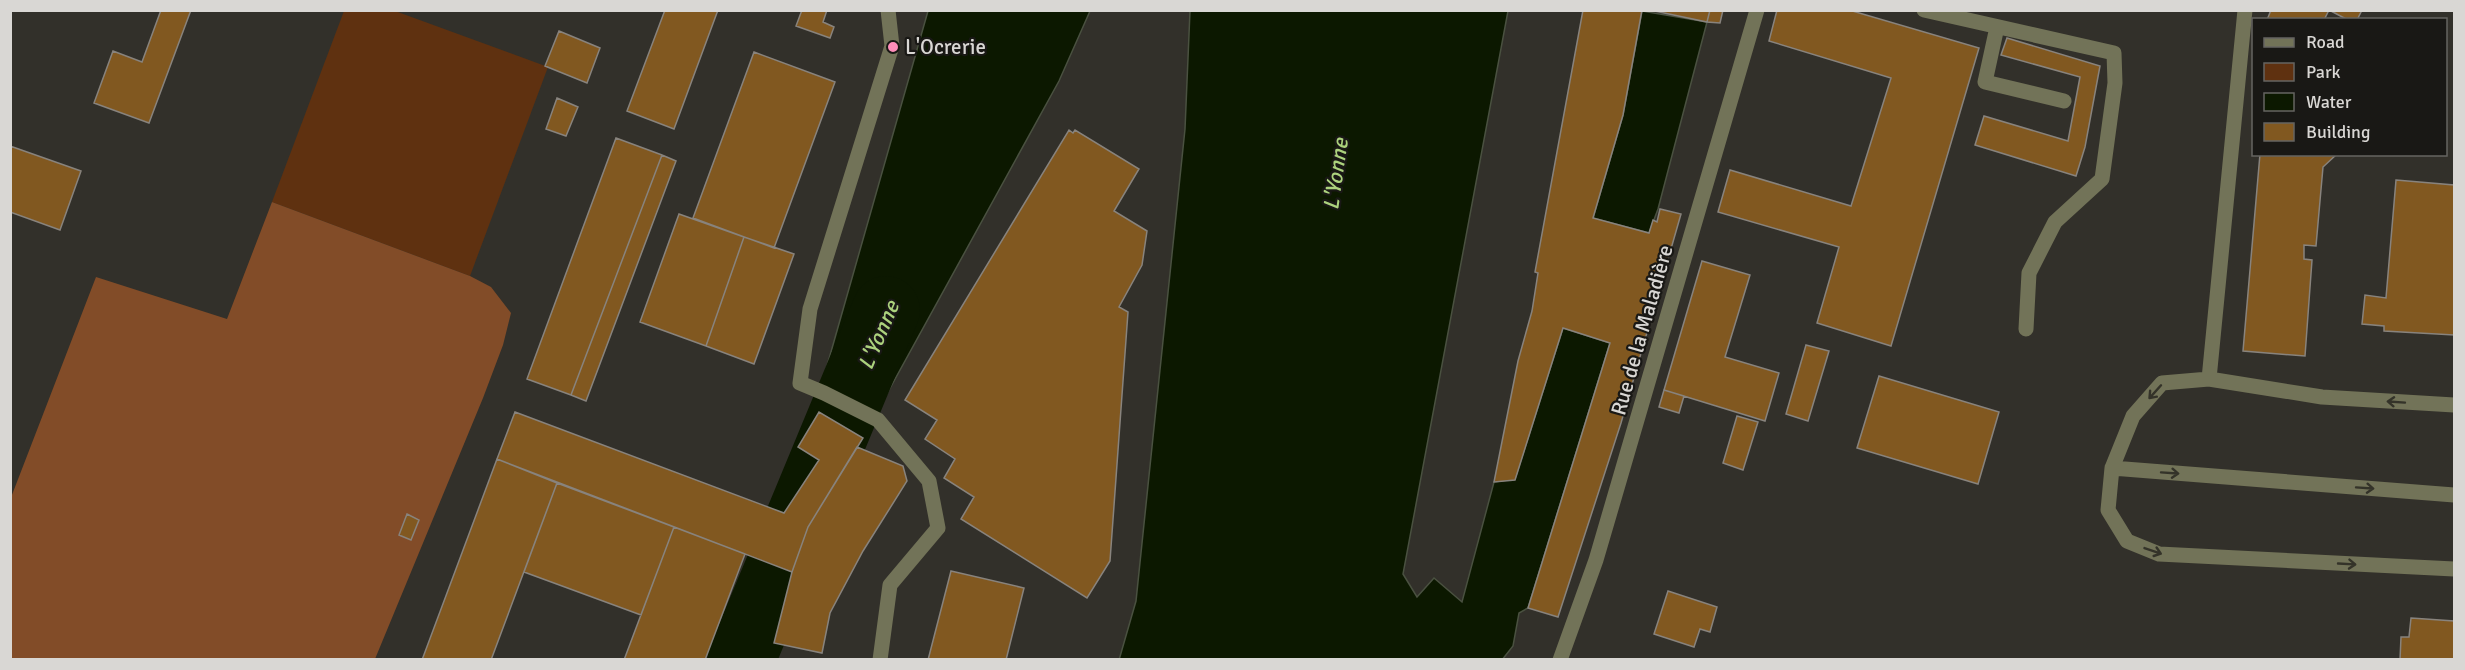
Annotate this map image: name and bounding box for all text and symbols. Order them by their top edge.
legend [2252,18,2447,156]
text: Road [2306,31,2345,53]
place label: L'Ocrerie [905,34,986,60]
marker: L'Ocrerie [886,40,900,54]
text: Park [2306,61,2341,83]
text: Water [2306,91,2352,113]
text: Building [2306,121,2370,143]
water label: L'Yonne [1317,136,1354,212]
street label: Rue de la Maladière [1605,242,1679,418]
water label: L'Yonne [852,296,905,374]
one-way arrow [2148,384,2162,399]
one-way arrow [2387,396,2407,407]
one-way arrow [2160,468,2180,479]
one-way arrow [2354,483,2374,494]
one-way arrow [2143,546,2162,557]
one-way arrow [2337,558,2357,569]

